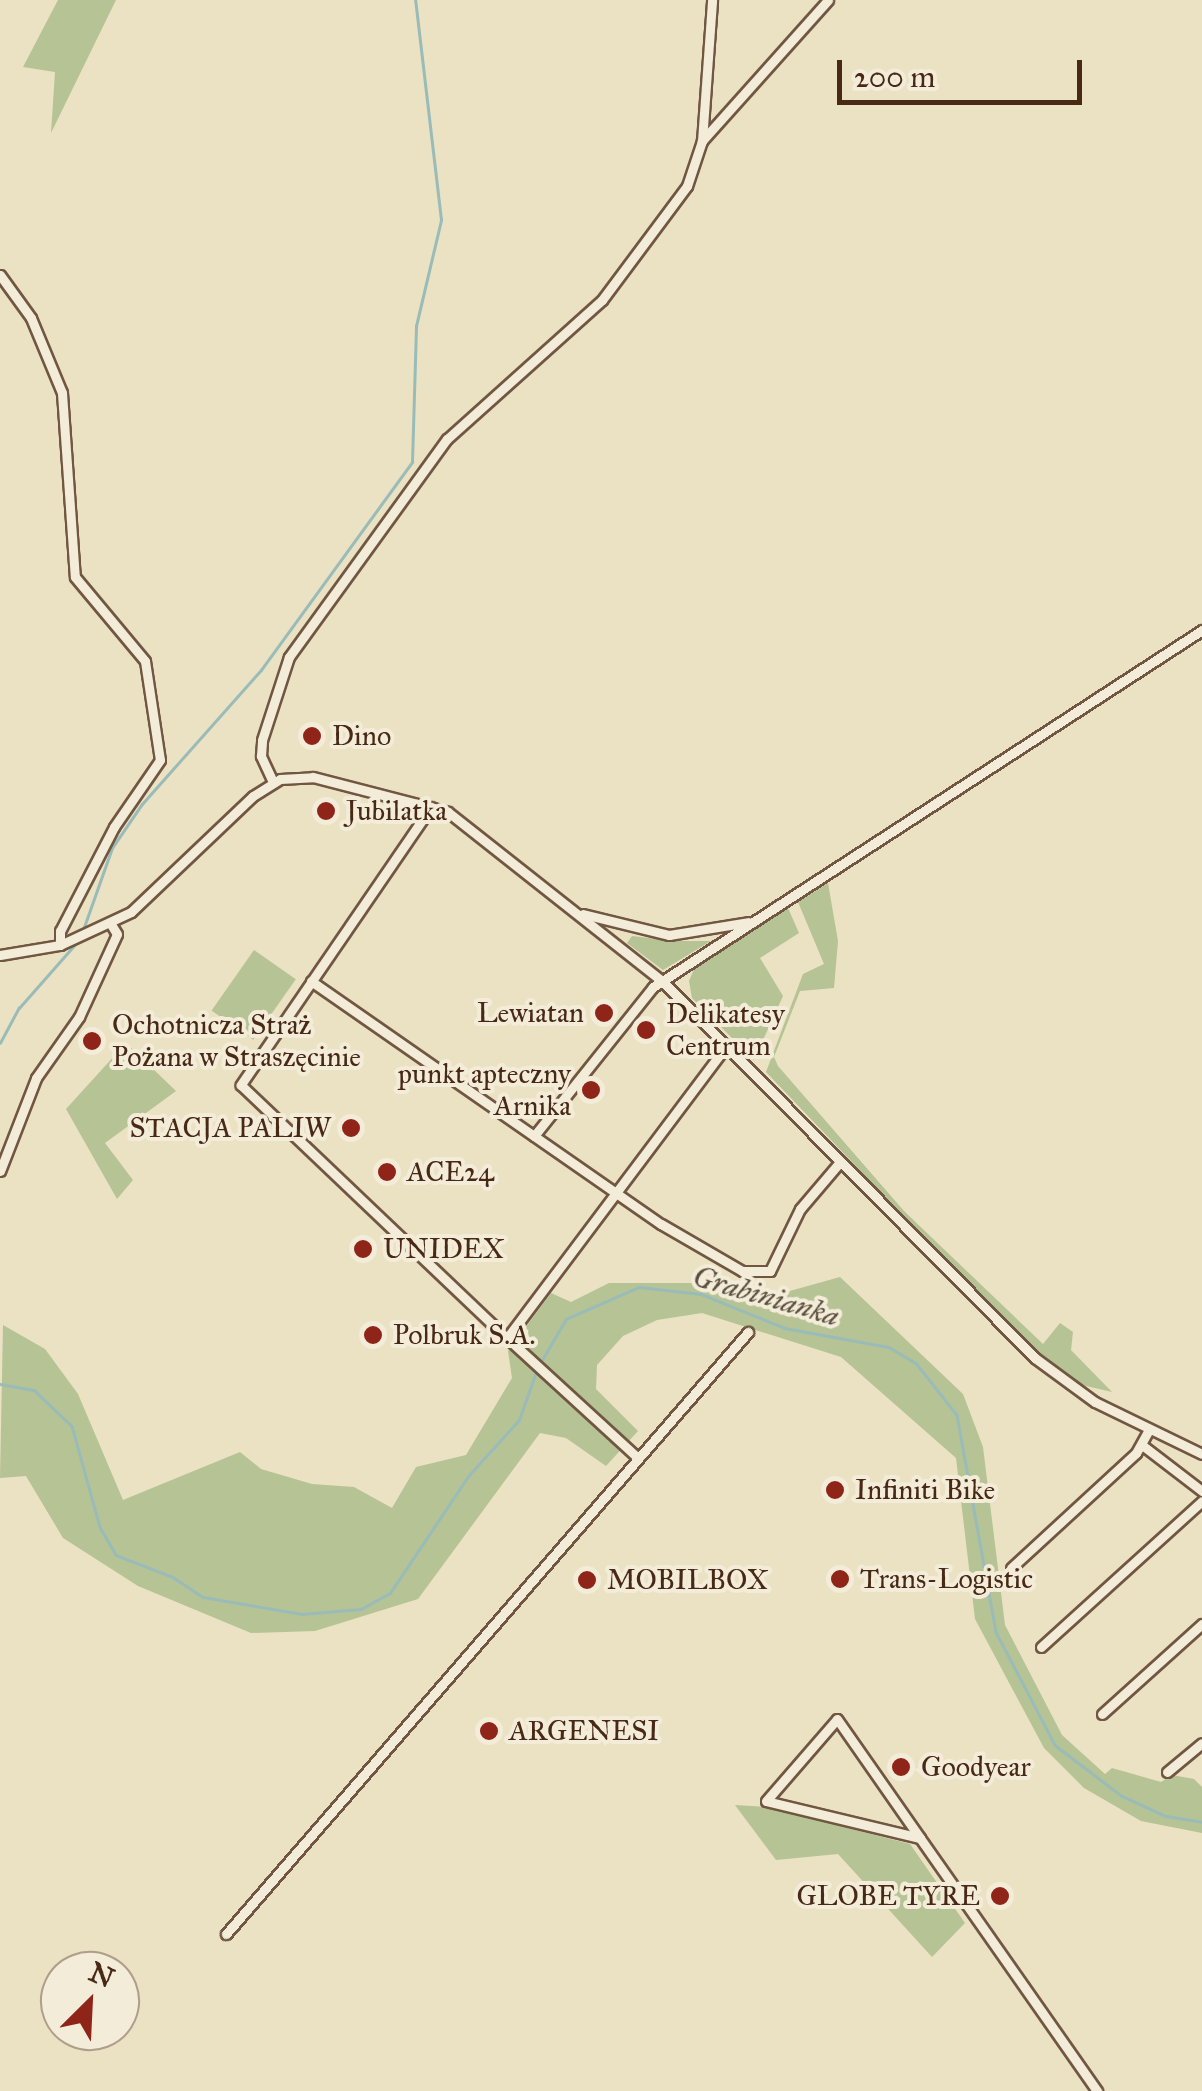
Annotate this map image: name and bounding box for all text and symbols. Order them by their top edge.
scale bar [842,40,1087,102]
text: 200 m [854,59,935,95]
place label: Dino [332,719,391,753]
marker: Dino [301,725,323,747]
place label: Jubilatka [346,794,447,828]
marker: Jubilatka [315,800,337,822]
place label: Lewiatan [477,996,584,1030]
place label: Delikatesy Centrum [666,997,785,1063]
marker: Lewiatan [593,1002,615,1024]
place label: Ochotnicza Straż Pożana w Straszęcinie [112,1008,361,1074]
marker: Delikatesy Centrum [635,1019,657,1041]
marker: Ochotnicza Straż Pożana w Straszęcinie [81,1030,103,1052]
place label: punkt apteczny Arnika [398,1057,571,1123]
marker: punkt apteczny Arnika [580,1079,602,1101]
place label: STACJA PALIW [129,1111,331,1145]
marker: STACJA PALIW [340,1117,362,1139]
place label: ACE24 [407,1155,494,1189]
marker: ACE24 [376,1161,398,1183]
place label: UNIDEX [383,1232,504,1266]
marker: UNIDEX [352,1238,374,1260]
water label: Grabinianka [689,1258,843,1334]
place label: Polbruk S.A. [393,1318,535,1352]
marker: Polbruk S.A. [362,1324,384,1346]
place label: Infiniti Bike [855,1473,995,1507]
marker: Infiniti Bike [824,1479,846,1501]
place label: Trans-Logistic [860,1562,1033,1596]
place label: MOBILBOX [607,1563,768,1597]
marker: Trans-Logistic [829,1568,851,1590]
marker: MOBILBOX [576,1569,598,1591]
place label: ARGENESI [509,1714,659,1748]
marker: ARGENESI [478,1720,500,1742]
place label: Goodyear [921,1750,1031,1784]
marker: Goodyear [890,1756,912,1778]
place label: GLOBE TYRE [796,1879,980,1913]
marker: GLOBE TYRE [989,1885,1011,1907]
north arrow [40,1951,140,2051]
text: N [84,1954,120,1996]

